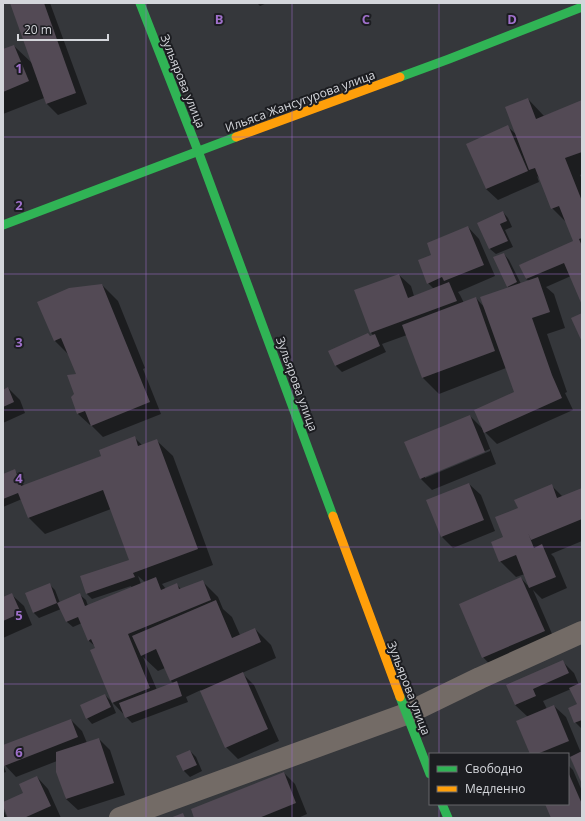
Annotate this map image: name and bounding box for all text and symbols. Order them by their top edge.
text: B [215,10,224,28]
text: C [362,10,370,28]
text: D [507,10,517,28]
scale bar [18,16,108,42]
text: 20 m [24,21,52,38]
street label: Зульярова улица [156,32,210,130]
text: 1 [15,59,23,77]
street label: Ильяса Жансугурова улица [223,66,377,136]
text: 2 [15,196,23,214]
text: 3 [15,333,23,351]
street label: Зульярова улица [272,334,322,434]
text: 4 [15,469,23,487]
text: 5 [15,606,23,624]
street label: Зульярова улица [383,638,435,738]
text: 6 [15,743,23,761]
legend [429,753,569,805]
text: Свободно [465,760,523,777]
text: Медленно [465,780,525,797]

